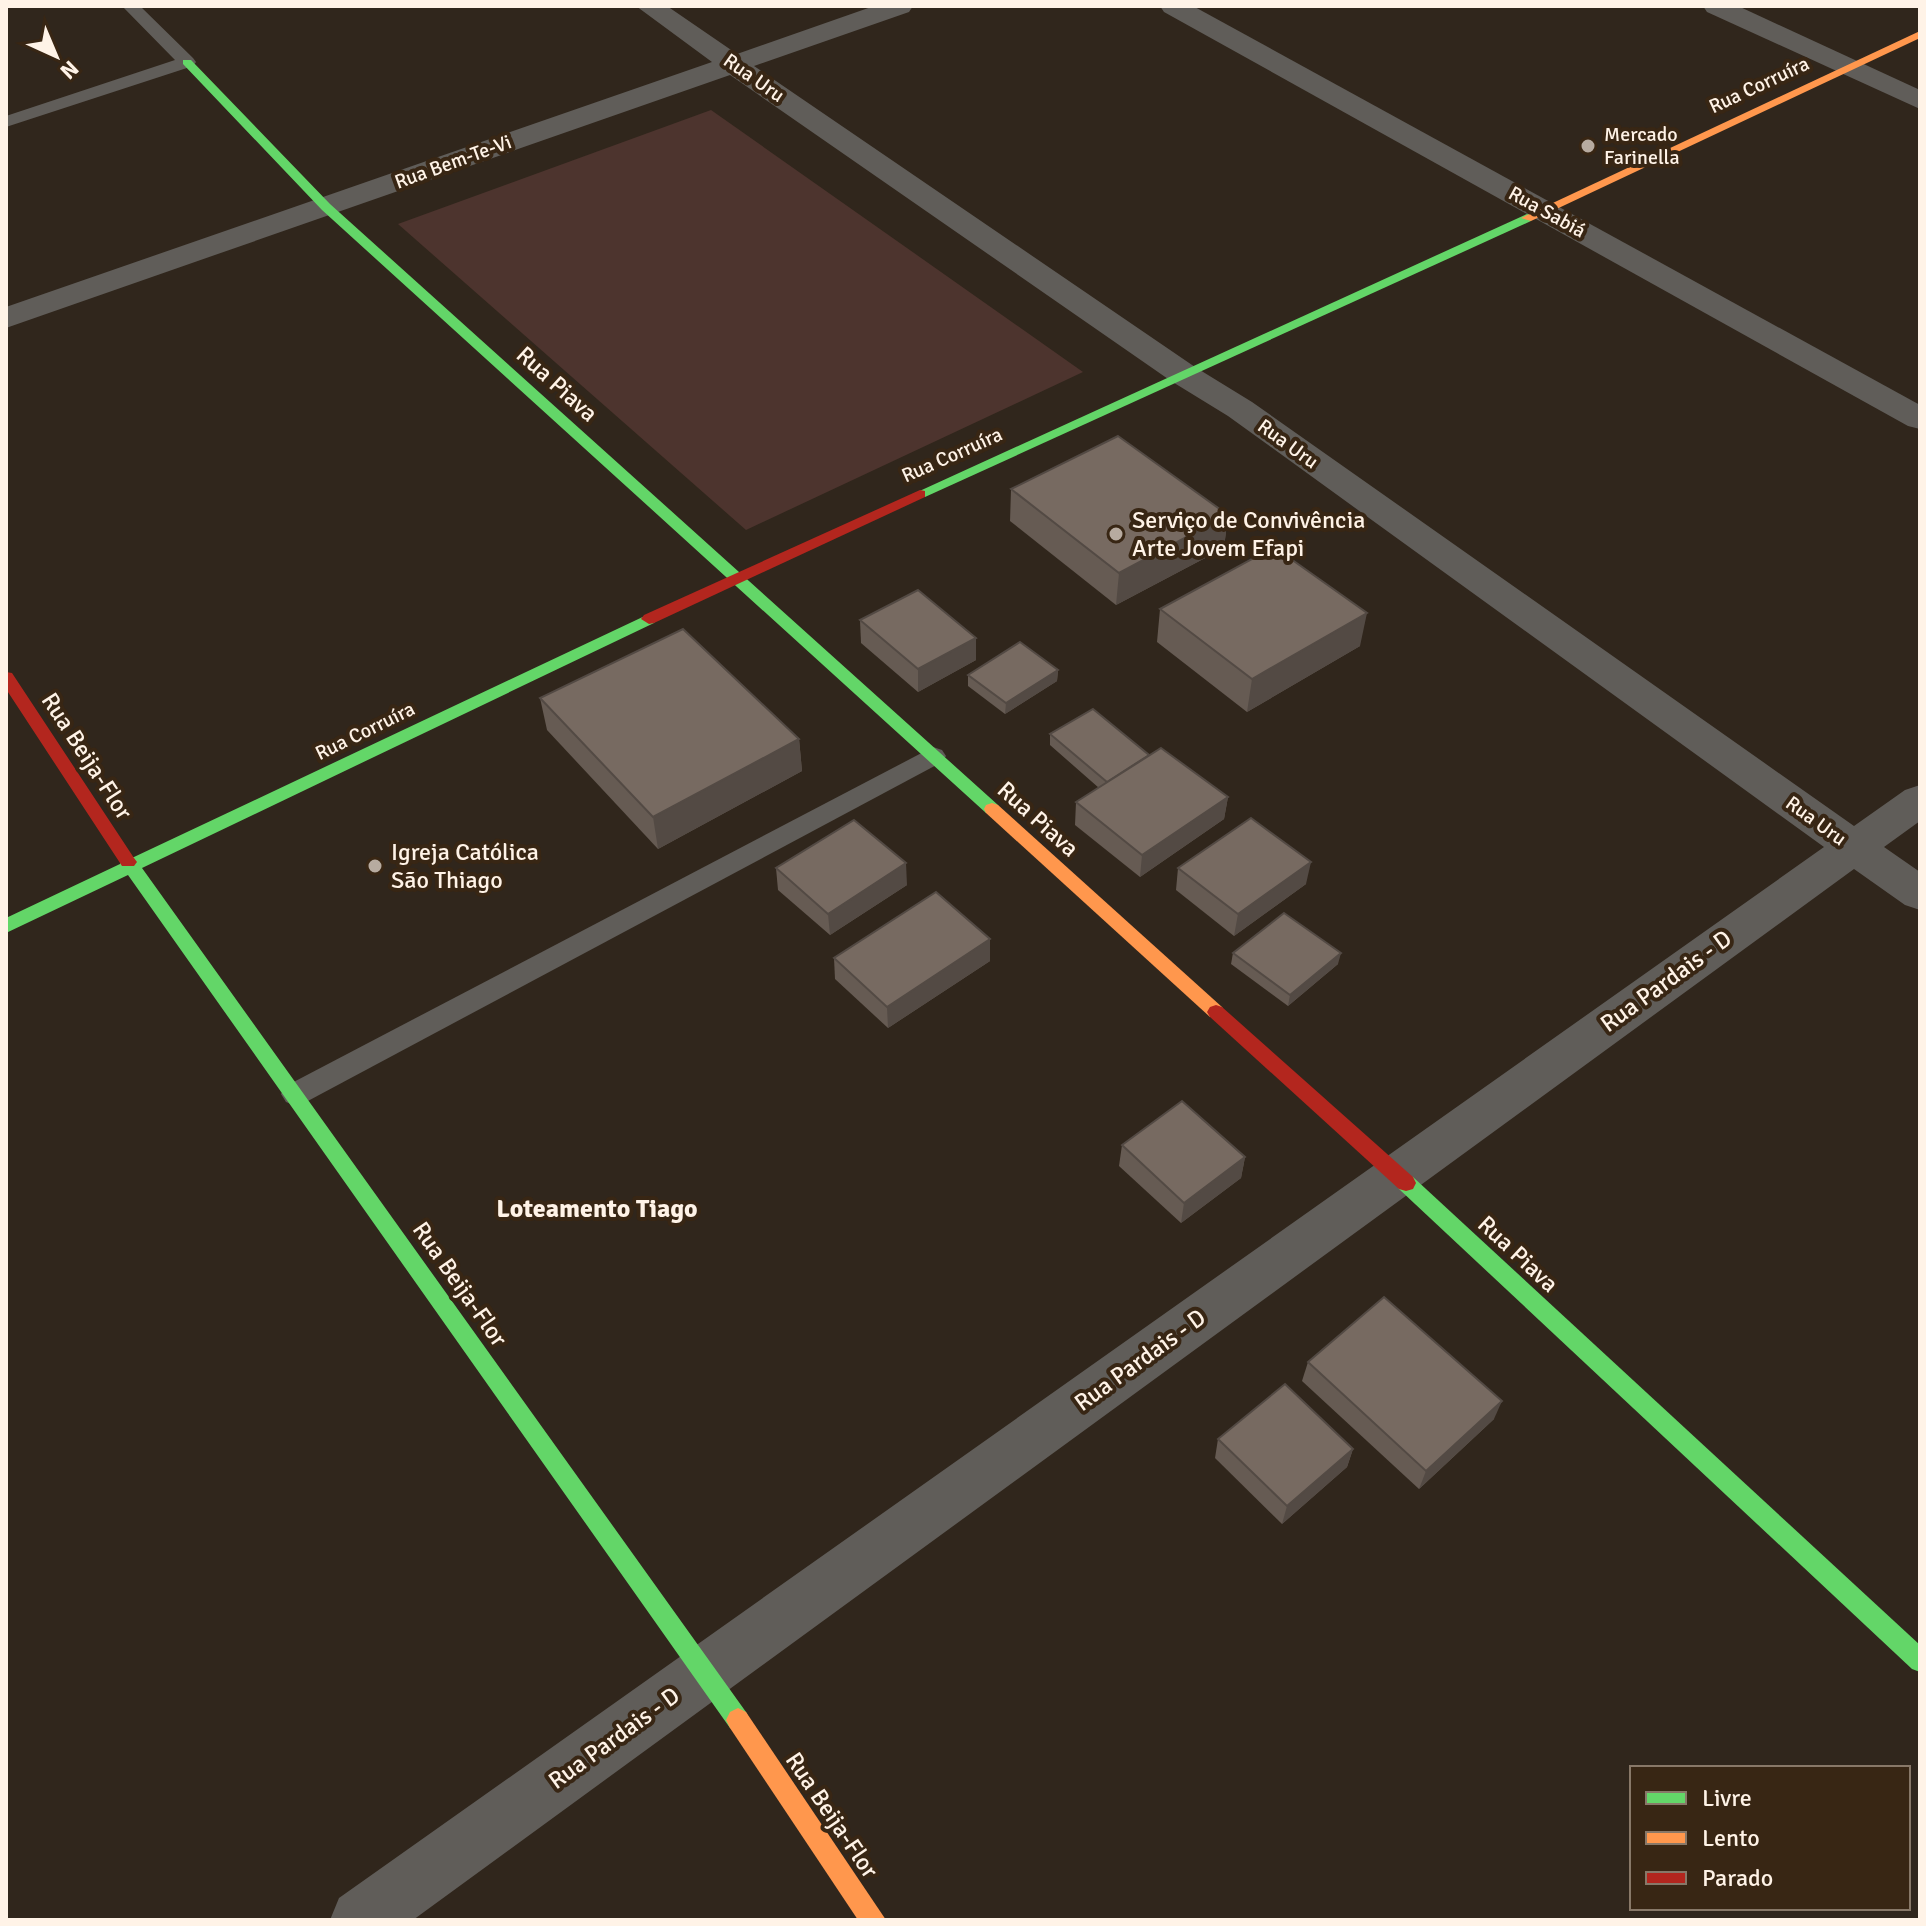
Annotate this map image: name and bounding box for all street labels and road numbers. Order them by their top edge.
street label: Rua Uru [719,48,789,108]
street label: Rua Corruíra [1705,51,1813,119]
street label: Rua Bem-Te-Vi [391,129,515,195]
street label: Rua Sabiá [1504,181,1590,243]
street label: Rua Piava [510,340,604,428]
street label: Rua Uru [1253,414,1323,474]
street label: Rua Corruíra [898,422,1006,488]
street label: Rua Beija-Flor [35,687,139,825]
street label: Rua Corruíra [311,696,419,766]
street label: Rua Piava [991,775,1085,863]
street label: Rua Uru [1781,791,1851,851]
street label: Rua Pardais - D [1595,923,1737,1039]
street label: Rua Piava [1471,1209,1565,1299]
street label: Rua Beija-Flor [406,1216,514,1352]
street label: Rua Pardais - D [1069,1302,1211,1418]
street label: Rua Pardais - D [543,1680,685,1796]
street label: Rua Beija-Flor [779,1746,885,1884]

